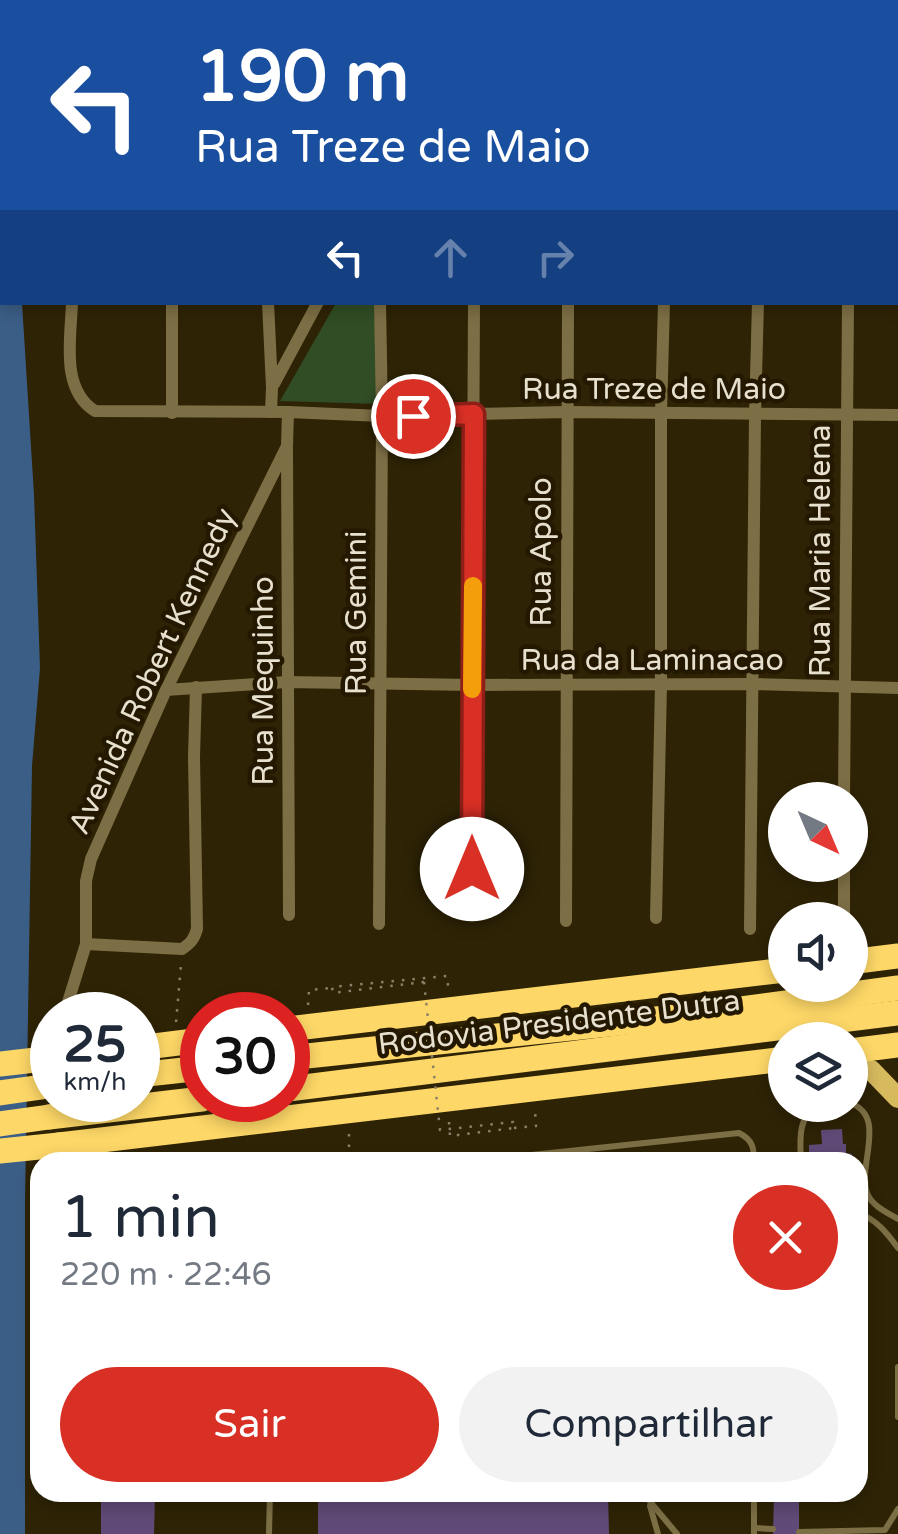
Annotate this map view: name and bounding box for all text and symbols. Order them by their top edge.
text: 190 m [195,36,409,120]
icon: left [30,40,160,170]
text: Rua Treze de Maio [195,121,591,175]
icon: left [318,230,373,285]
icon: ahead [423,230,478,285]
icon: right [528,230,583,285]
street label: Rua Treze de Maio [522,371,786,408]
pin [371,374,456,459]
icon: arrive [386,389,441,444]
street label: Rua Maria Helena [802,425,839,677]
street label: Rua Apolo [523,477,560,627]
street label: Avenida Robert Kennedy [61,502,244,840]
street label: Rua Gemini [338,531,375,695]
street label: Rua Mequinho [245,576,282,786]
street label: Rua da Laminacao [520,642,784,679]
north arrow [768,782,868,882]
map controls [768,782,868,1122]
position arrow [420,817,524,921]
button: sound [768,902,868,1002]
street label: Rodovia Presidente Dutra [376,982,742,1063]
speed limit sign: 30 [180,992,310,1122]
text: 25 [64,1015,126,1075]
button: layers [768,1022,868,1122]
text: km/h [64,1067,126,1097]
text: 1 min [60,1182,220,1254]
button: close [733,1185,838,1290]
text: 220 m · 22:46 [60,1256,272,1294]
button: Sair [60,1367,439,1482]
button: Compartilhar [459,1367,838,1482]

